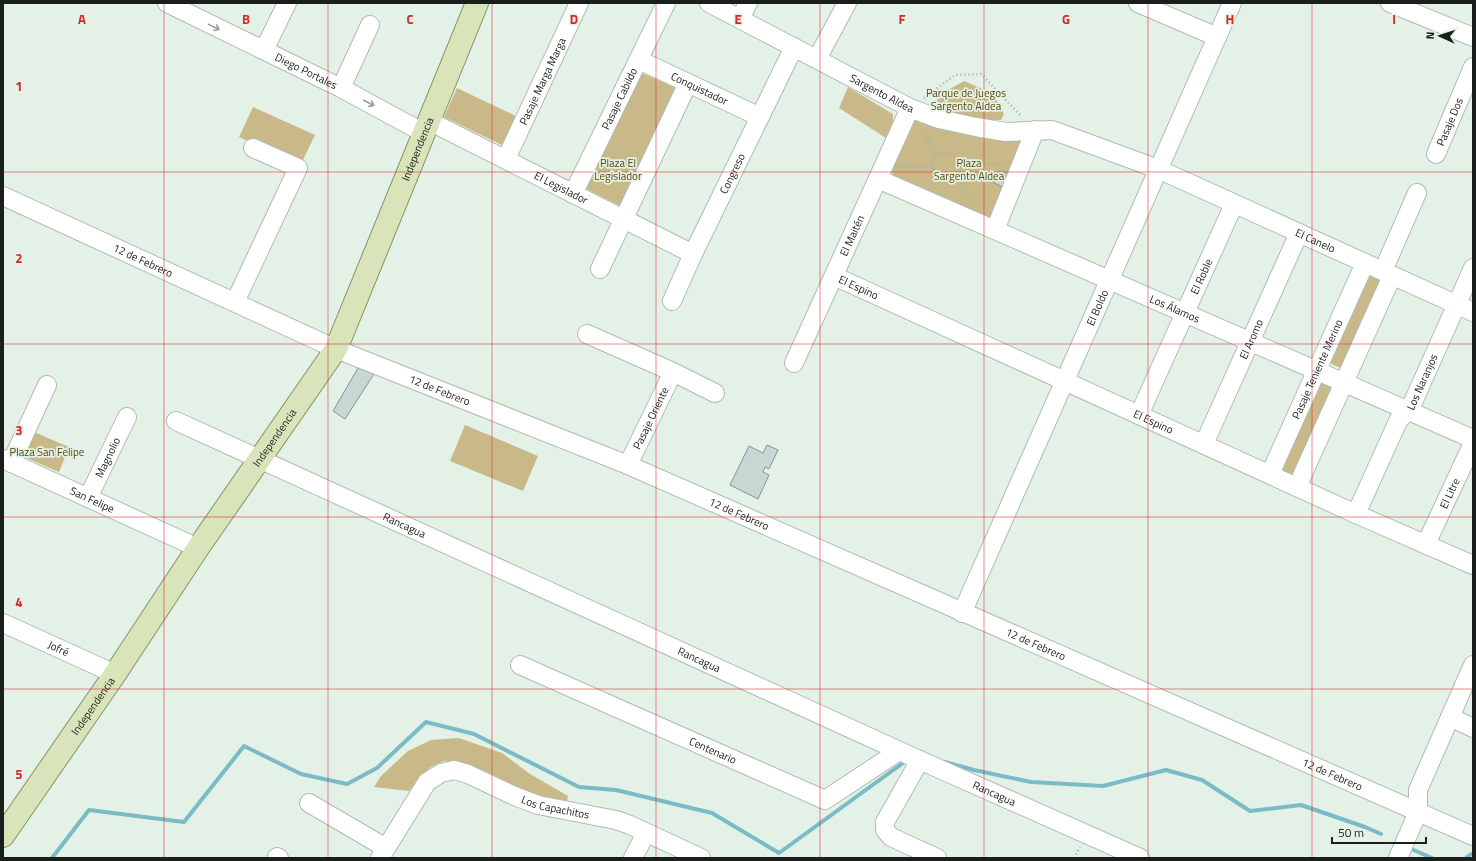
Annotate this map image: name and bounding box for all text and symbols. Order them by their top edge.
text: A [78,9,86,29]
text: B [242,9,250,29]
text: C [406,9,414,29]
text: D [570,9,578,29]
text: E [734,9,742,29]
text: F [899,9,906,29]
text: G [1062,9,1070,29]
text: H [1226,9,1234,29]
text: I [1392,9,1396,29]
north arrow [1420,16,1460,56]
one-way arrow [208,24,220,31]
text: N [1422,31,1438,40]
street label: Pasaje Marga Marga [515,34,570,127]
street label: Diego Portales [272,49,340,93]
street label: Pasaje Cabildo [598,65,641,132]
street label: Conquistador [668,68,731,109]
street label: Sargento Aldea [847,70,917,117]
text: 1 [15,76,23,96]
park label: Parque de Juegos Sargento Aldea [926,85,1006,114]
street label: Pasaje Dos [1432,95,1467,148]
one-way arrow [362,99,374,107]
street label: Independencia [397,114,438,183]
street label: Congreso [716,150,749,197]
park label: Plaza El Legislador [594,155,642,184]
park label: Plaza Sargento Aldea [934,155,1005,184]
street label: El Legislador [531,167,591,208]
street label: El Maitén [836,212,868,259]
street label: El Canelo [1293,224,1338,257]
street label: 12 de Febrero [110,240,176,281]
text: 2 [15,248,23,268]
street label: El Roble [1186,256,1217,297]
street label: El Espino [836,271,881,303]
street label: El Boldo [1082,287,1112,328]
street label: Los Álamos [1147,291,1203,327]
street label: El Aromo [1235,316,1267,362]
street label: Pasaje Teniente Merino [1288,317,1347,422]
street label: Los Naranjos [1402,351,1442,413]
street label: 12 de Febrero [407,371,473,410]
street label: Pasaje Oriente [629,384,673,452]
street label: Independencia [249,405,301,470]
street label: El Espino [1131,406,1176,438]
text: 3 [15,420,23,440]
street label: Magnolio [91,434,124,480]
park label: Plaza San Felipe [10,444,85,460]
street label: El Litre [1436,475,1464,511]
street label: San Felipe [67,483,117,517]
street label: 12 de Febrero [706,494,772,534]
street label: Rancagua [380,508,429,542]
text: 4 [15,592,23,612]
street label: 12 de Febrero [1003,624,1069,664]
street label: Jofré [45,636,72,660]
street label: Rancagua [675,643,724,677]
street label: Independencia [67,673,119,738]
street label: Centenario [687,733,739,768]
street label: 12 de Febrero [1300,754,1365,795]
text: 5 [15,764,23,784]
street label: Rancagua [970,777,1019,810]
street label: Los Capachitos [519,791,591,823]
scale bar [1332,819,1426,845]
text: 50 m [1338,823,1364,842]

